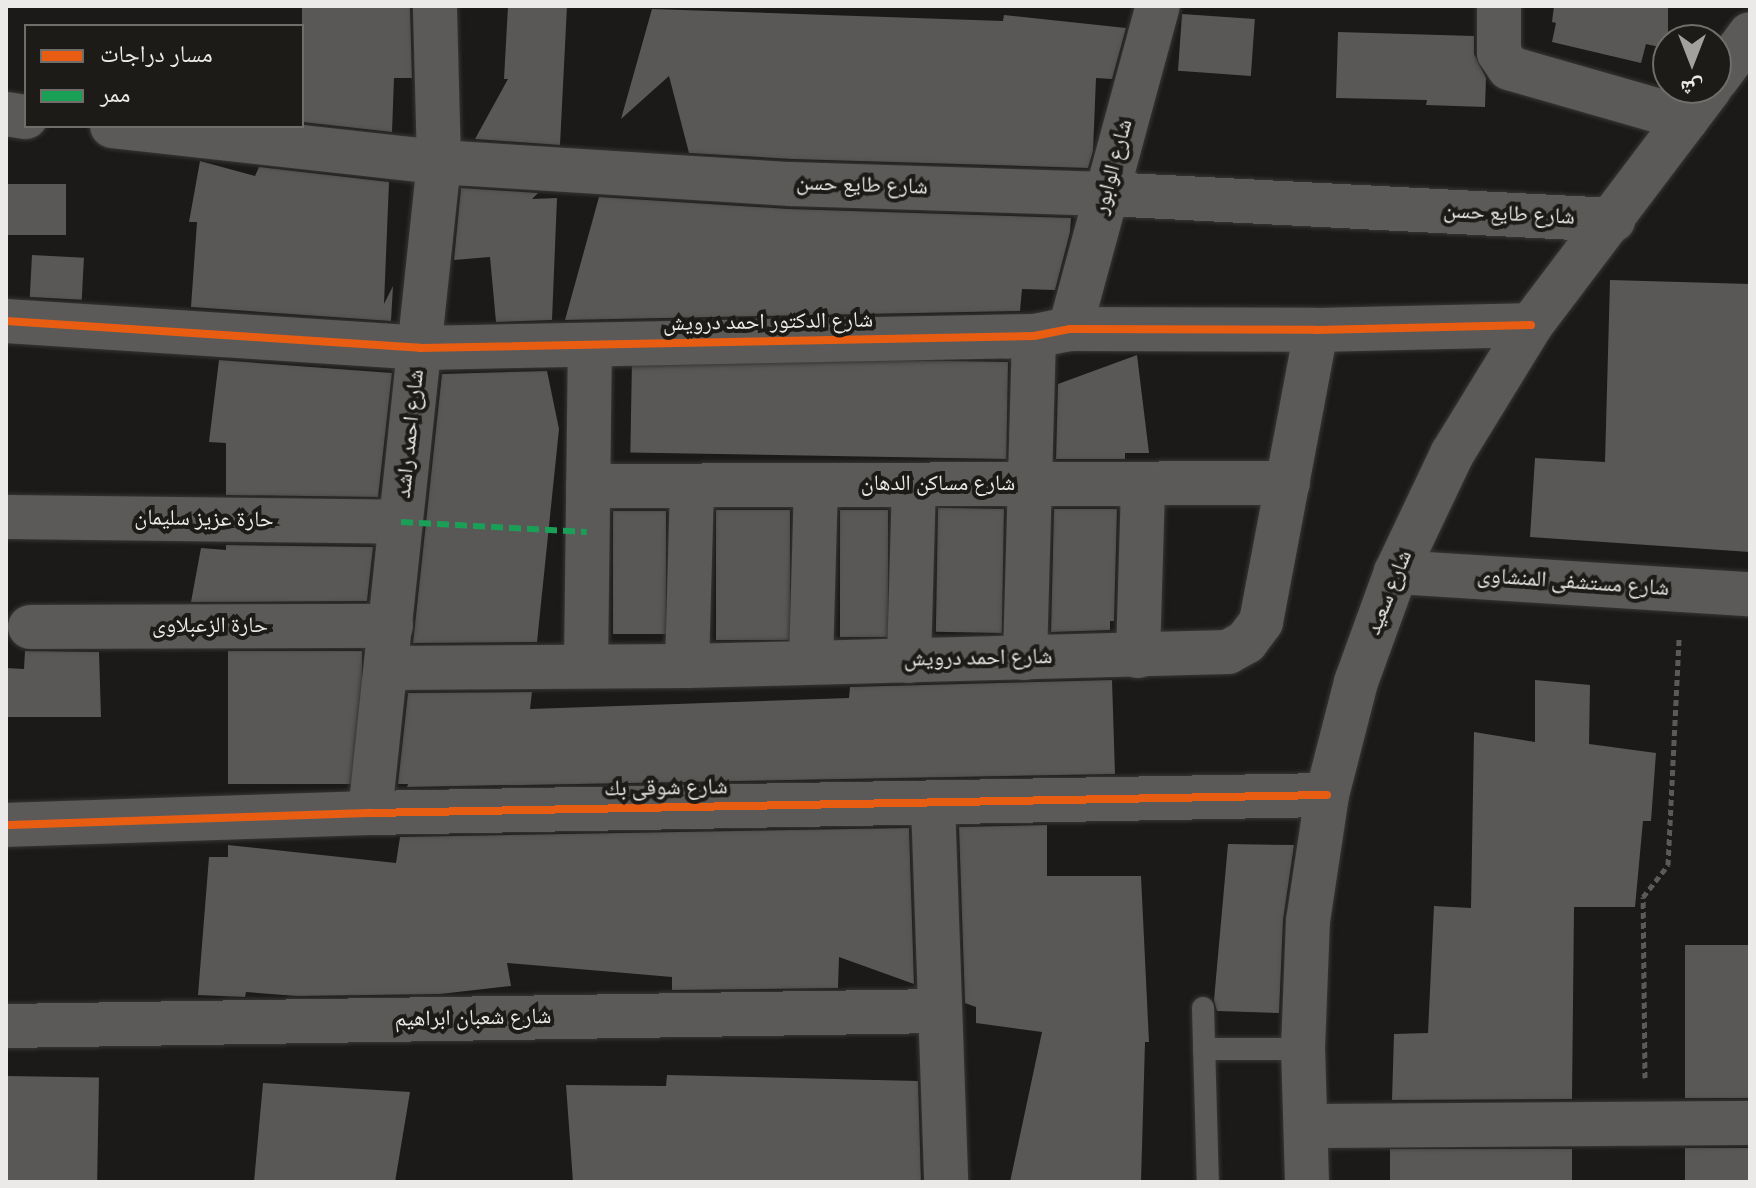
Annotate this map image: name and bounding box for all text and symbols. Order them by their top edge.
legend [24,24,304,128]
north arrow [1652,24,1732,104]
text: مسار دراجات [100,41,213,71]
text: ش [1680,73,1704,100]
text: ممر [100,81,131,111]
street label: شارع الوابور [1089,117,1139,217]
street label: شارع طايع حسن [796,171,928,201]
street label: شارع طايع حسن [1443,198,1575,232]
street label: شارع الدكتور احمد درويش [663,308,873,338]
street label: شارع احمد راشد [391,368,431,500]
street label: شارع مساكن الدهان [861,472,1015,498]
street label: حارة عزيز سليمان [134,506,274,534]
street label: شارع سعيد [1361,547,1419,639]
street label: شارع مستشفى المنشاوى [1476,563,1670,603]
street label: حارة الزعبلاوى [152,614,268,640]
street label: شارع احمد درويش [903,645,1053,673]
street label: شارع شوقى بك [604,775,728,803]
street label: شارع شعبان ابراهيم [394,1004,552,1034]

